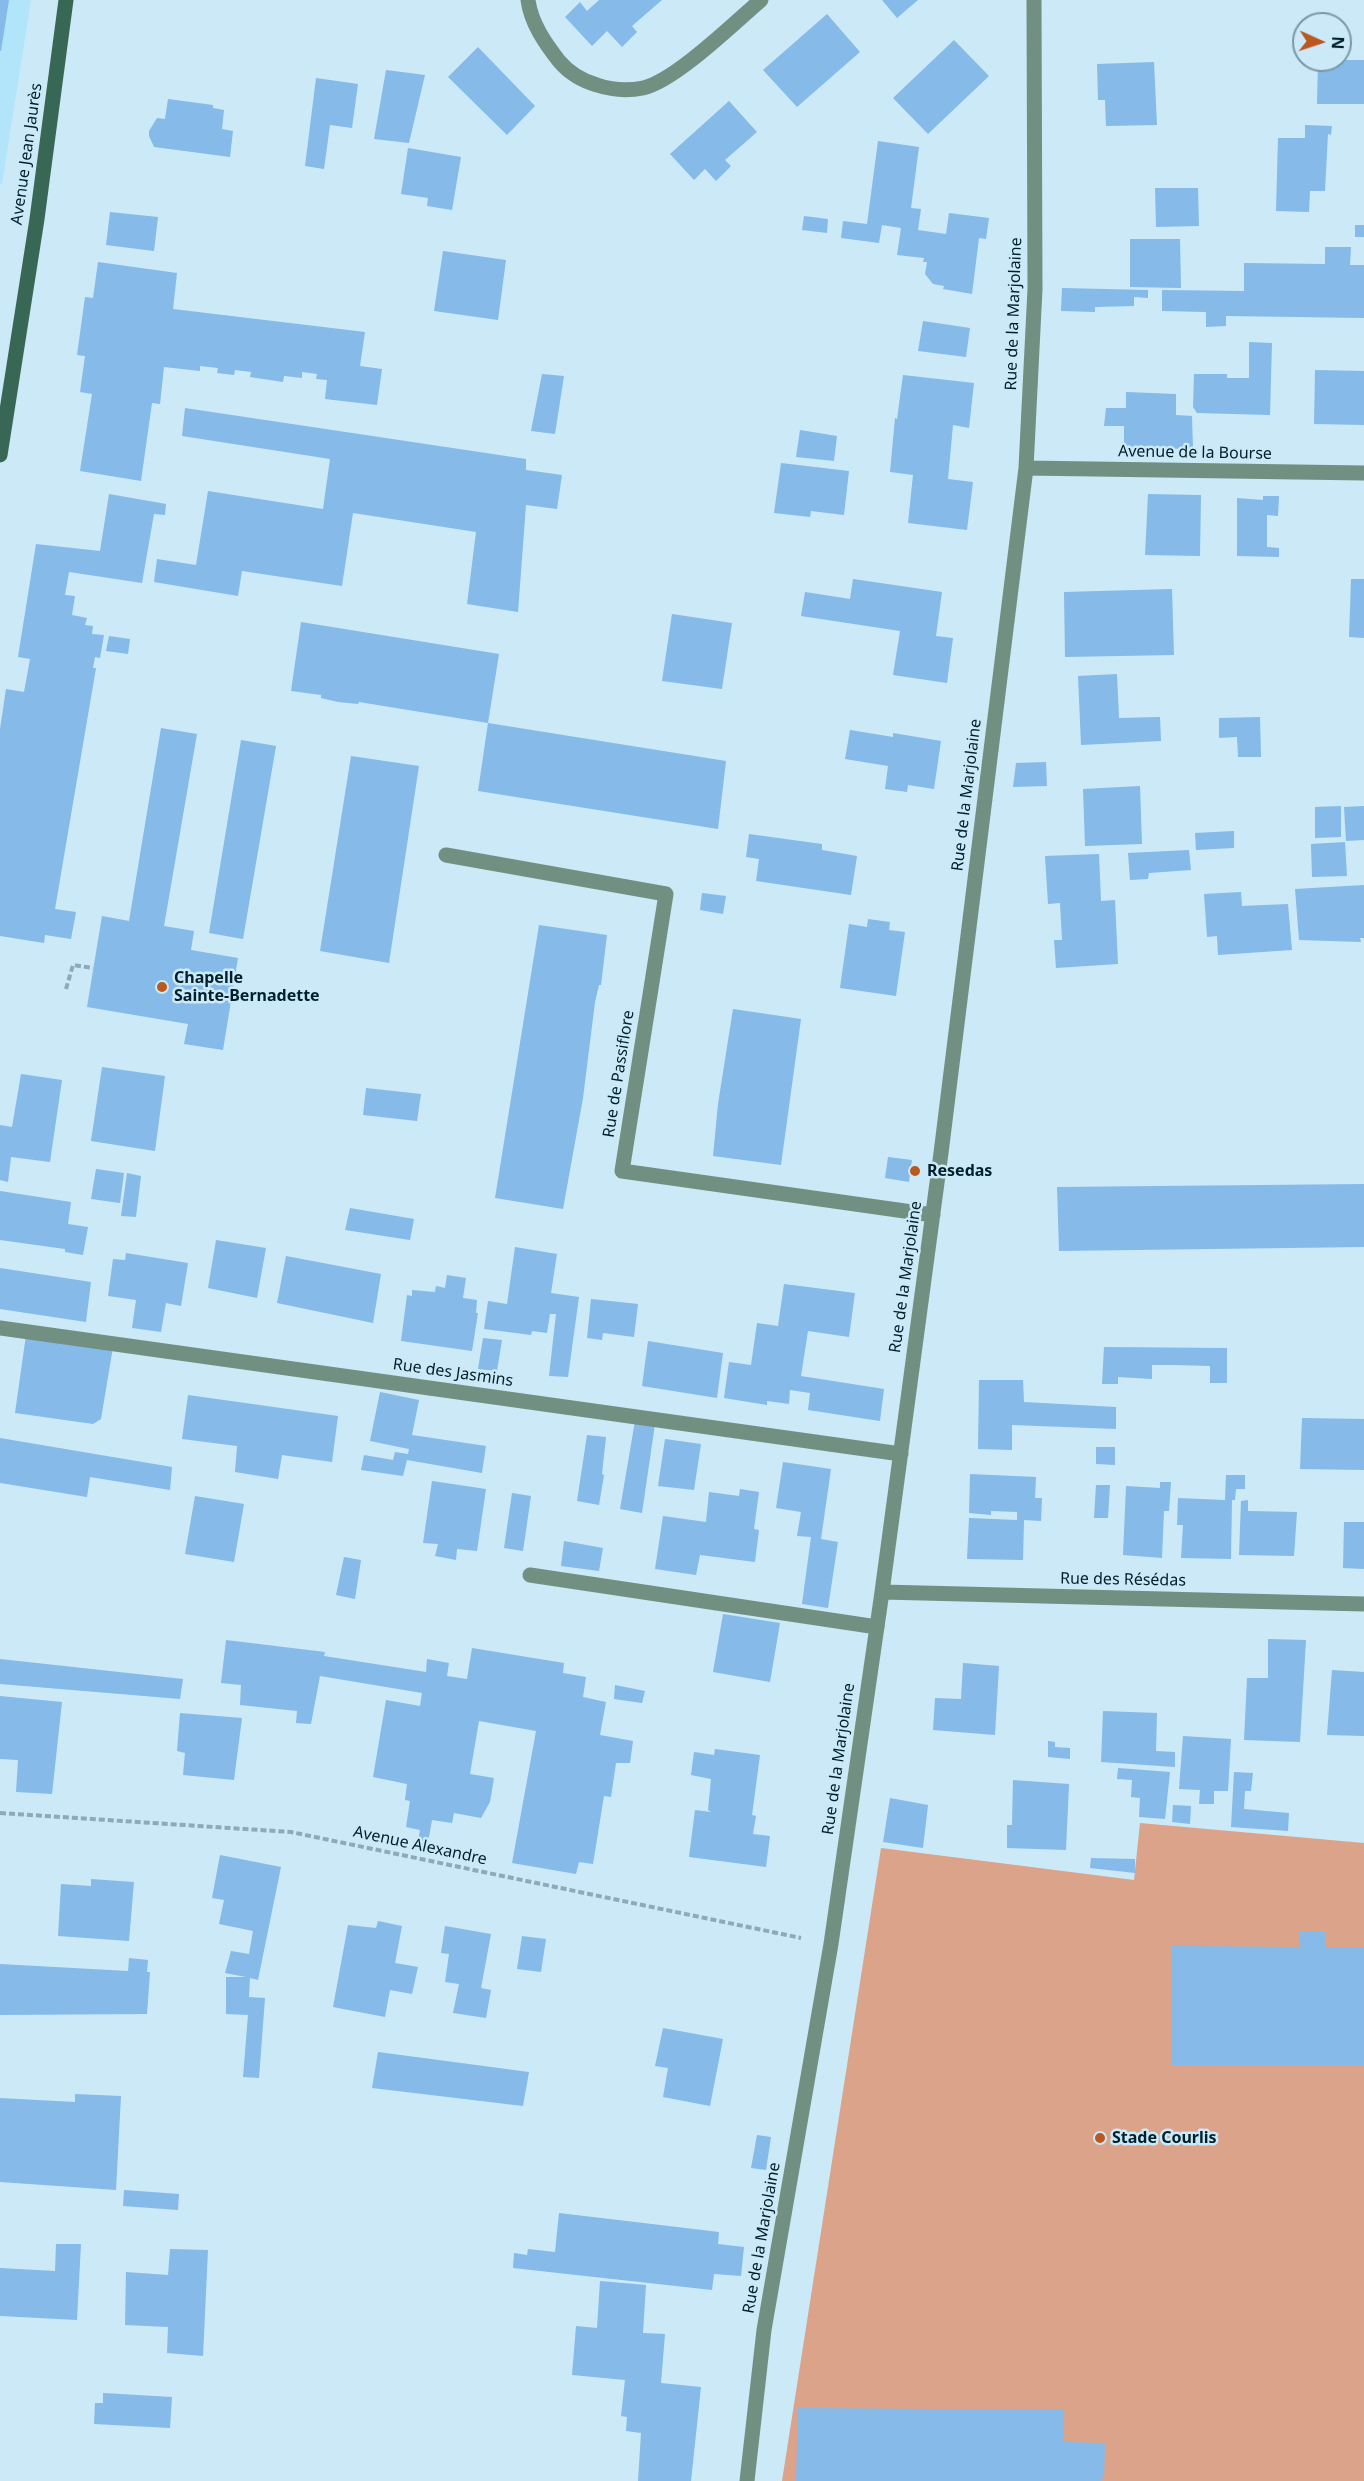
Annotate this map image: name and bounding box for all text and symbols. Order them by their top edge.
north arrow [1292,12,1352,72]
text: N [1327,36,1349,50]
street label: Avenue Jean Jaurès [8,82,46,226]
street label: Rue de la Marjolaine [1002,237,1026,391]
street label: Avenue de la Bourse [1118,442,1272,464]
street label: Rue de la Marjolaine [948,718,986,872]
place label: Chapelle Sainte-Bernadette [174,968,320,1006]
marker: Chapelle Sainte-Bernadette [155,980,169,994]
street label: Rue de Passiflore [599,1009,639,1139]
place label: Resedas [927,1161,992,1181]
marker: Resedas [908,1164,922,1178]
street label: Rue de la Marjolaine [886,1200,926,1354]
street label: Rue des Jasmins [392,1355,514,1391]
street label: Rue des Résédas [1060,1569,1186,1591]
street label: Rue de la Marjolaine [819,1682,859,1836]
street label: Avenue Alexandre [352,1822,488,1870]
place label: Stade Courlis [1112,2128,1217,2148]
marker: Stade Courlis [1093,2131,1107,2145]
street label: Rue de la Marjolaine [739,2161,785,2315]

